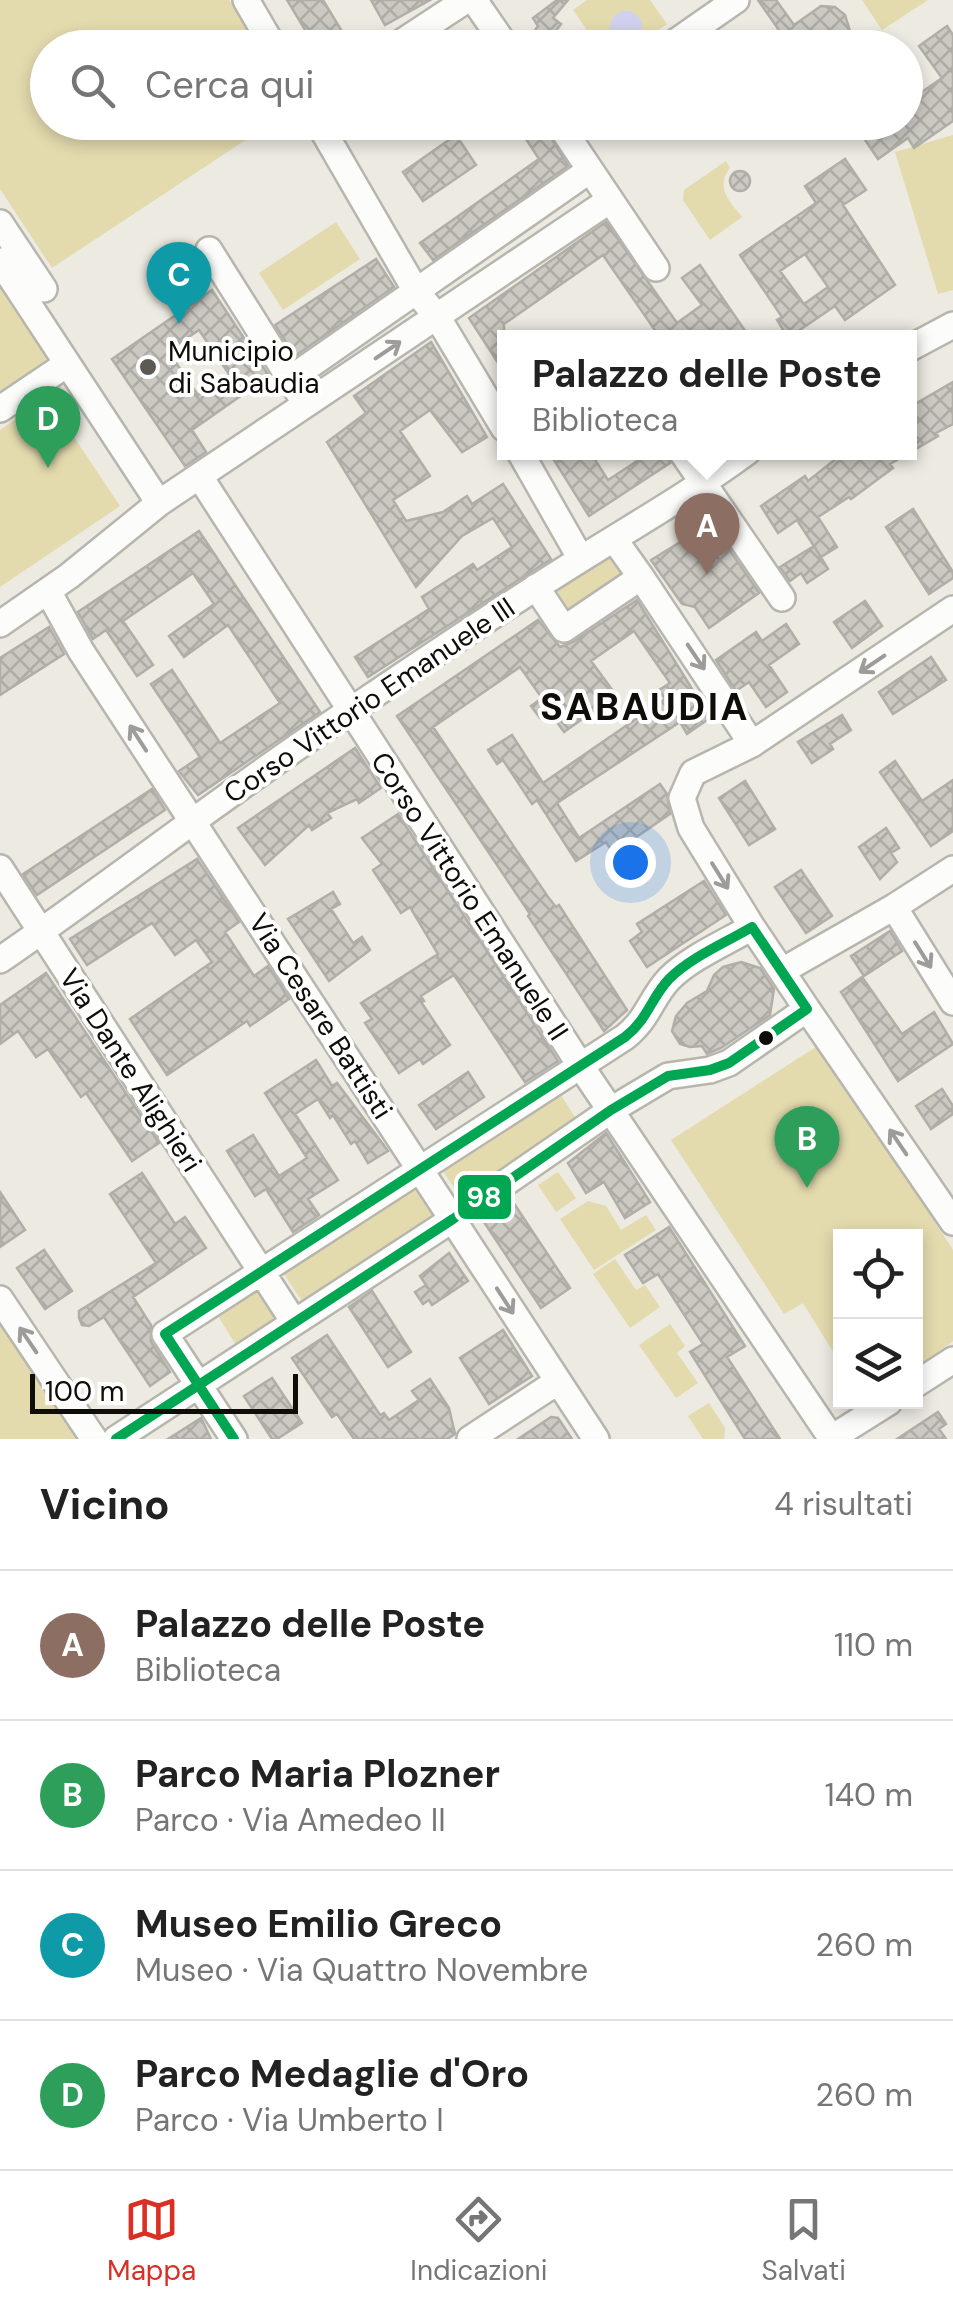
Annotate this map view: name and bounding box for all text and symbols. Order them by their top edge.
search box [30,30,923,140]
icon: search [65,58,120,113]
text: Cerca qui [145,60,314,110]
pin: C [146,242,212,324]
popup [497,330,917,460]
place label: Municipio di Sabaudia [168,333,320,402]
one-way arrow [373,340,401,361]
text: Palazzo delle Poste [532,349,882,399]
marker: Municipio di Sabaudia [137,356,159,378]
pin: D [15,386,80,468]
text: Biblioteca [532,399,678,441]
pin: A [674,492,740,575]
street label: Corso Vittorio Emanuele III [217,589,522,812]
one-way arrow [685,643,706,671]
one-way arrow [859,653,887,674]
district label: SABAUDIA [540,682,750,732]
one-way arrow [128,725,149,753]
street label: Corso Vittorio Emanuele II [362,745,577,1048]
your location [605,837,656,888]
one-way arrow [710,861,731,890]
street label: Via Cesare Battisti [240,906,401,1126]
one-way arrow [913,940,933,969]
street label: Via Dante Alighieri [51,961,210,1179]
unlabelled marker [756,1028,776,1048]
pin: B [774,1106,840,1188]
one-way arrow [888,1128,909,1156]
line badge: 98 [456,1173,513,1221]
text: 98 [466,1179,502,1216]
map controls [833,1229,923,1409]
button: locate [833,1229,923,1319]
one-way arrow [495,1286,516,1315]
button: layers [833,1319,923,1409]
one-way arrow [17,1326,38,1354]
scale bar [30,1369,298,1414]
text: 100 m [45,1373,124,1410]
text: Vicino [40,1477,170,1532]
text: 4 risultati [774,1483,913,1525]
text: Palazzo delle Poste [135,1599,485,1649]
text: A [61,1624,84,1666]
text: 110 m [834,1624,913,1666]
text: Biblioteca [135,1649,281,1691]
text: Parco Maria Plozner [135,1749,500,1799]
text: B [62,1774,83,1816]
text: 140 m [825,1774,913,1816]
text: Parco · Via Amedeo II [135,1799,446,1841]
text: Museo Emilio Greco [135,1899,502,1949]
text: C [61,1924,84,1966]
text: 260 m [816,1924,913,1966]
text: Museo · Via Quattro Novembre [135,1949,588,1991]
text: Parco Medaglie d'Oro [135,2049,529,2099]
text: D [61,2074,84,2116]
text: 260 m [816,2074,913,2116]
text: Parco · Via Umberto I [135,2099,444,2141]
tab: Mappa [107,2192,196,2289]
tab: Indicazioni [410,2192,547,2289]
tab: Salvati [762,2192,846,2289]

